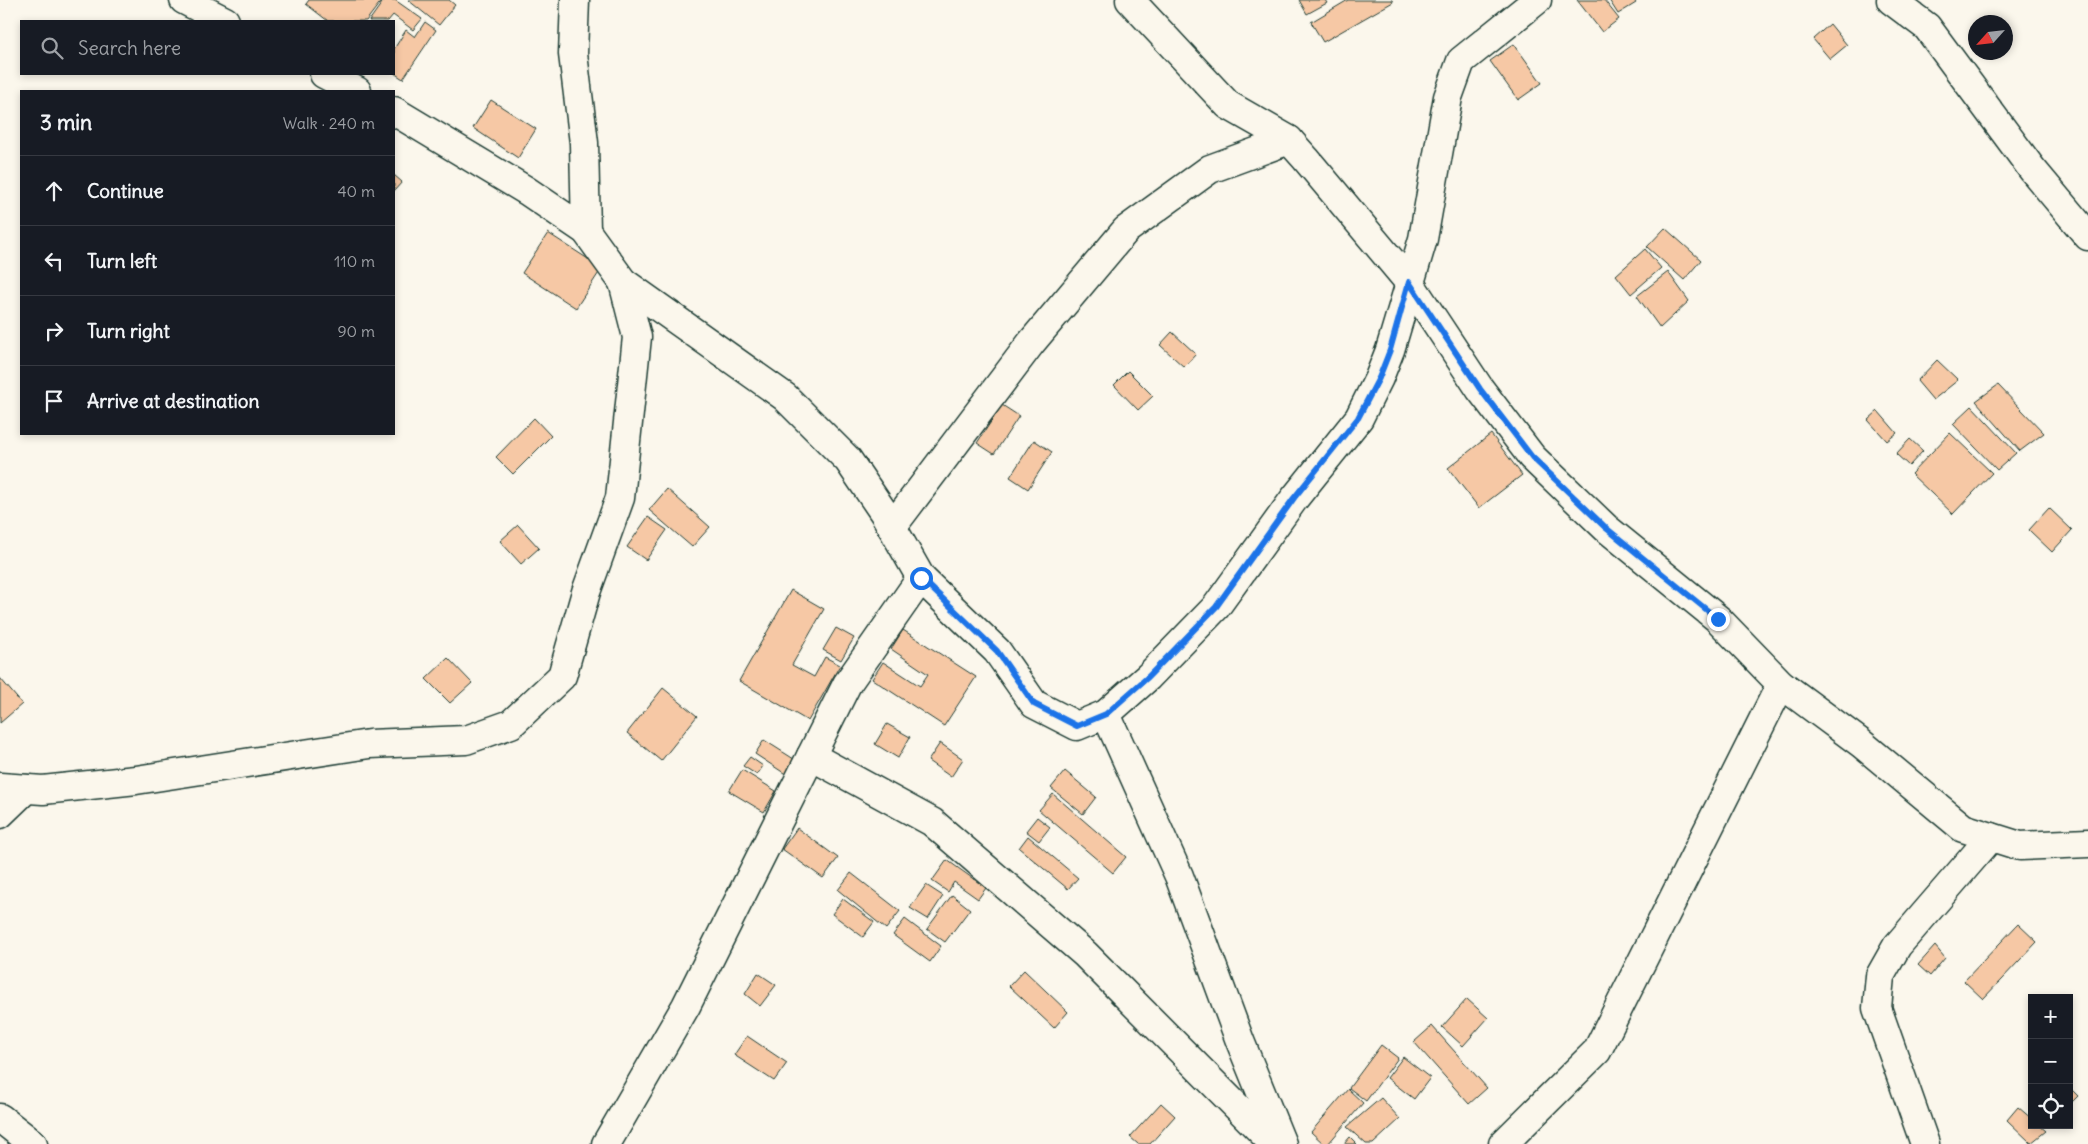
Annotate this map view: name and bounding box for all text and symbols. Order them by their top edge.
north arrow [1968,15,2013,60]
search box [20,20,395,75]
icon: search [38,34,66,62]
text: Search here [78,36,181,60]
text: 3 min [40,109,92,136]
text: Walk · 240 m [283,113,375,133]
icon: ahead [40,177,68,205]
text: Continue [87,179,164,203]
text: 40 m [337,181,375,201]
icon: left [40,247,68,275]
text: Turn left [87,249,157,273]
text: 110 m [334,251,375,271]
icon: right [40,317,68,345]
text: Turn right [87,319,170,343]
text: 90 m [337,321,375,341]
icon: arrive [40,387,68,415]
text: Arrive at destination [87,389,260,413]
route start [910,567,933,590]
route end [1707,608,1730,631]
map controls [2028,994,2073,1129]
button: + [2028,994,2073,1039]
button: − [2028,1039,2073,1084]
button: locate [2028,1084,2073,1129]

